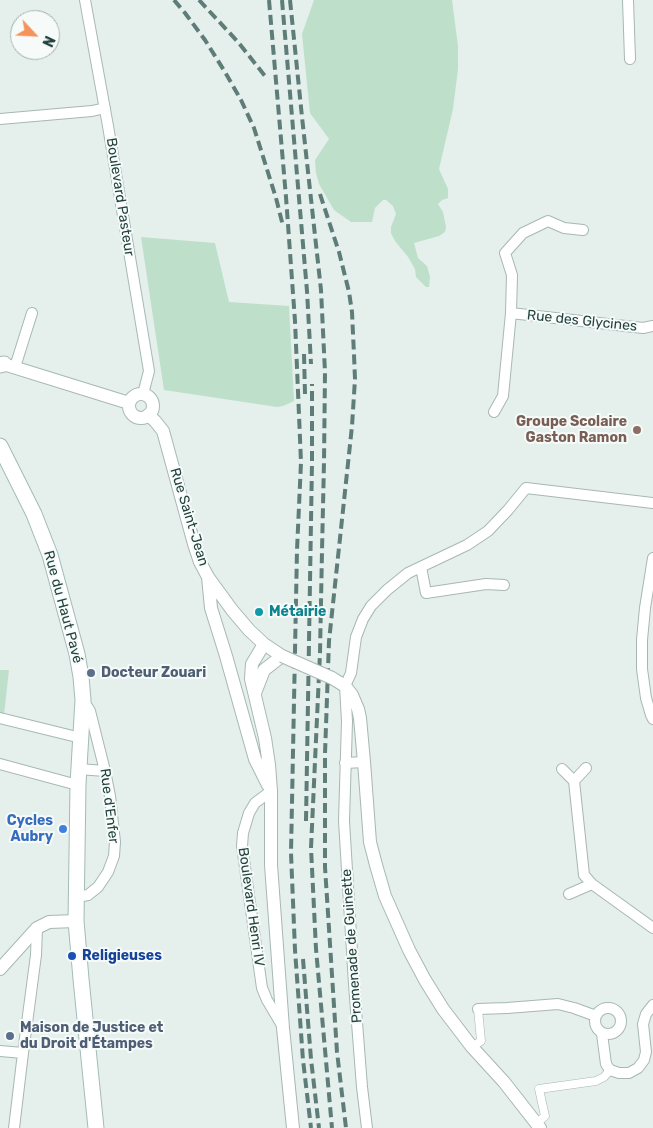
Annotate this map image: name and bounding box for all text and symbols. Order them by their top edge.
north arrow [10,10,60,60]
text: N [38,33,58,49]
street label: Boulevard Pasteur [102,137,138,257]
street label: Rue des Glycines [526,307,638,335]
place label: Groupe Scolaire Gaston Ramon [516,414,627,447]
marker: Groupe Scolaire Gaston Ramon [631,424,643,436]
street label: Rue Saint-Jean [166,466,212,568]
street label: Rue du Haut Pavé [40,549,86,665]
place label: Métairie [269,604,326,620]
marker: Métairie [253,606,265,618]
place label: Docteur Zouari [101,665,206,681]
marker: Docteur Zouari [85,667,97,679]
street label: Rue d'Enfer [96,767,122,845]
place label: Cycles Aubry [7,813,53,846]
marker: Cycles Aubry [57,823,69,835]
street label: Boulevard Henri IV [234,846,268,968]
street label: Promenade de Guinette [338,868,366,1024]
place label: Religieuses [82,948,162,964]
marker: Religieuses [66,950,78,962]
place label: Maison de Justice et du Droit d'Étampes [20,1020,163,1052]
marker: Maison de Justice et du Droit d'Étampes [4,1030,16,1042]

